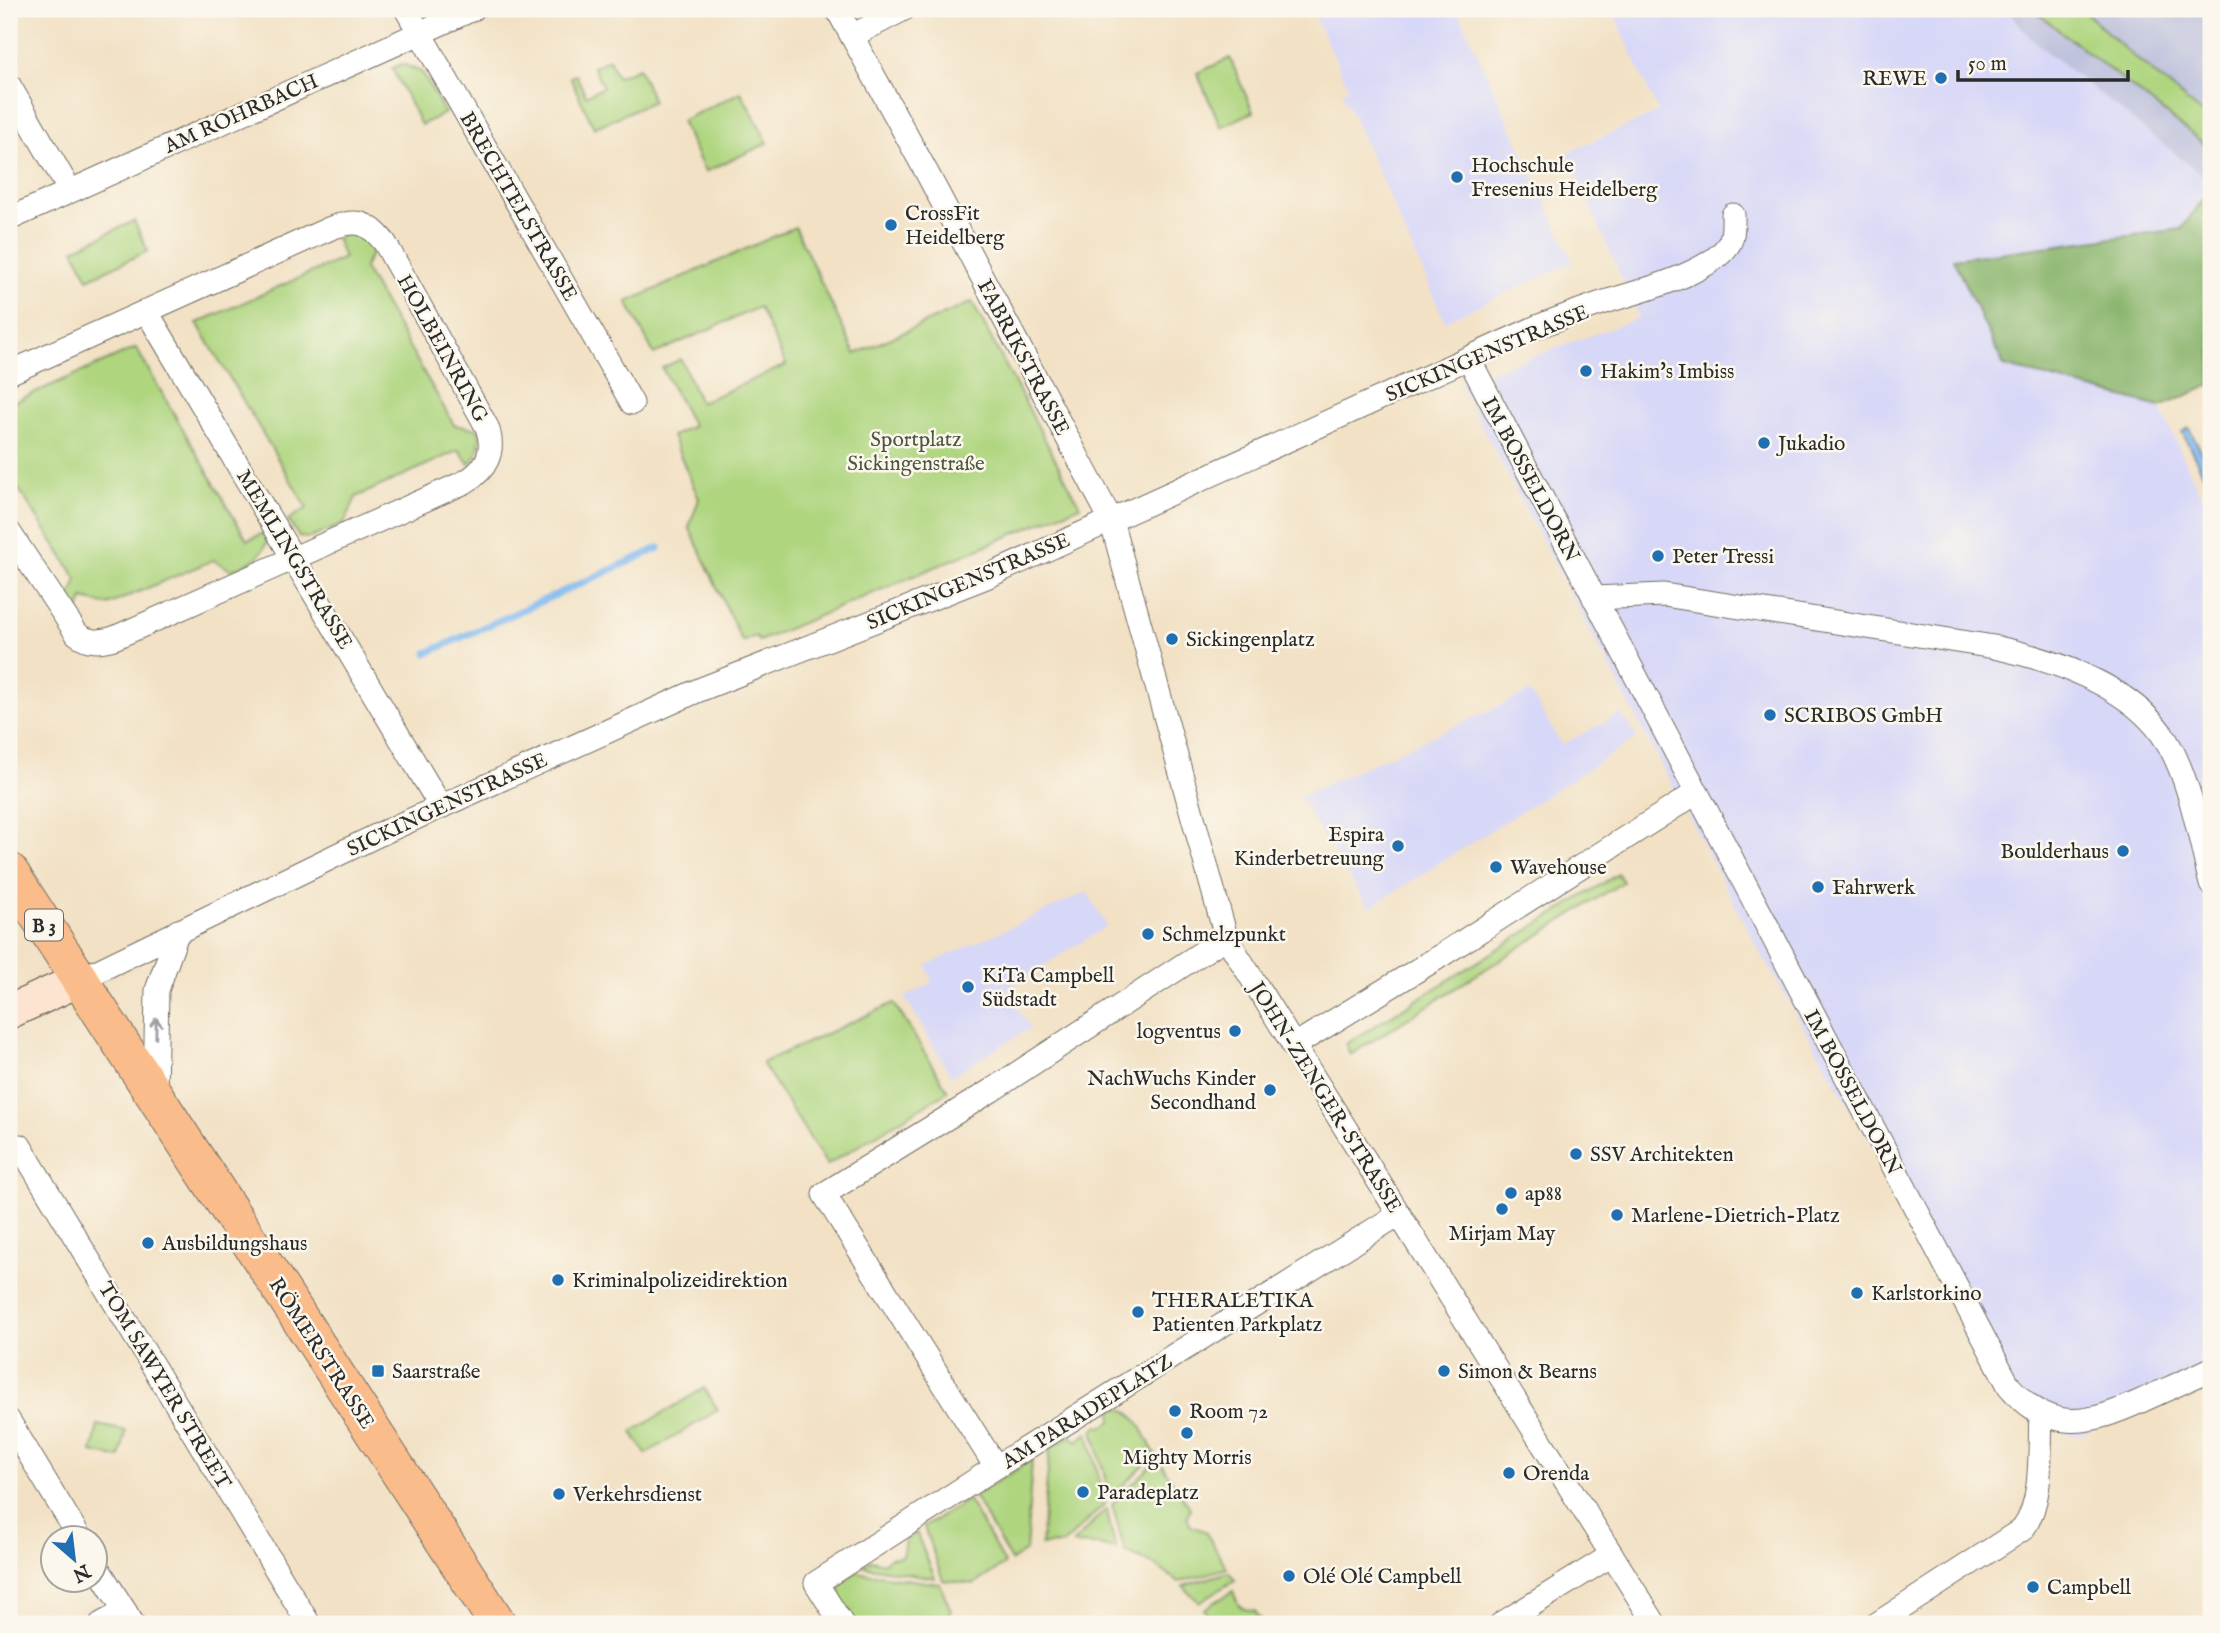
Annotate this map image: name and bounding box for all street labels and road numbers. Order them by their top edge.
street label: AM ROHRBACH [159,68,323,161]
street label: BRECHTELSTRASSE [452,107,583,306]
street label: HOLBEINRING [390,270,494,428]
street label: FABRIKSTRASSE [970,275,1075,440]
street label: SICKINGENSTRASSE [1382,299,1593,409]
street label: IM BOSSELDORN [1475,392,1585,567]
street label: MEMLINGSTRASSE [229,465,358,654]
street label: SICKINGENSTRASSE [863,527,1074,637]
street label: SICKINGENSTRASSE [343,747,552,864]
road number: B 3 [25,909,63,940]
street label: JOHN-ZENGER-STRASSE [1241,975,1407,1218]
street label: IM BOSSELDORN [1797,1005,1907,1180]
street label: RÖMERSTRASSE [262,1273,380,1435]
street label: TOM SAWYER STREET [91,1277,237,1495]
street label: AM PARADEPLATZ [997,1349,1178,1476]

